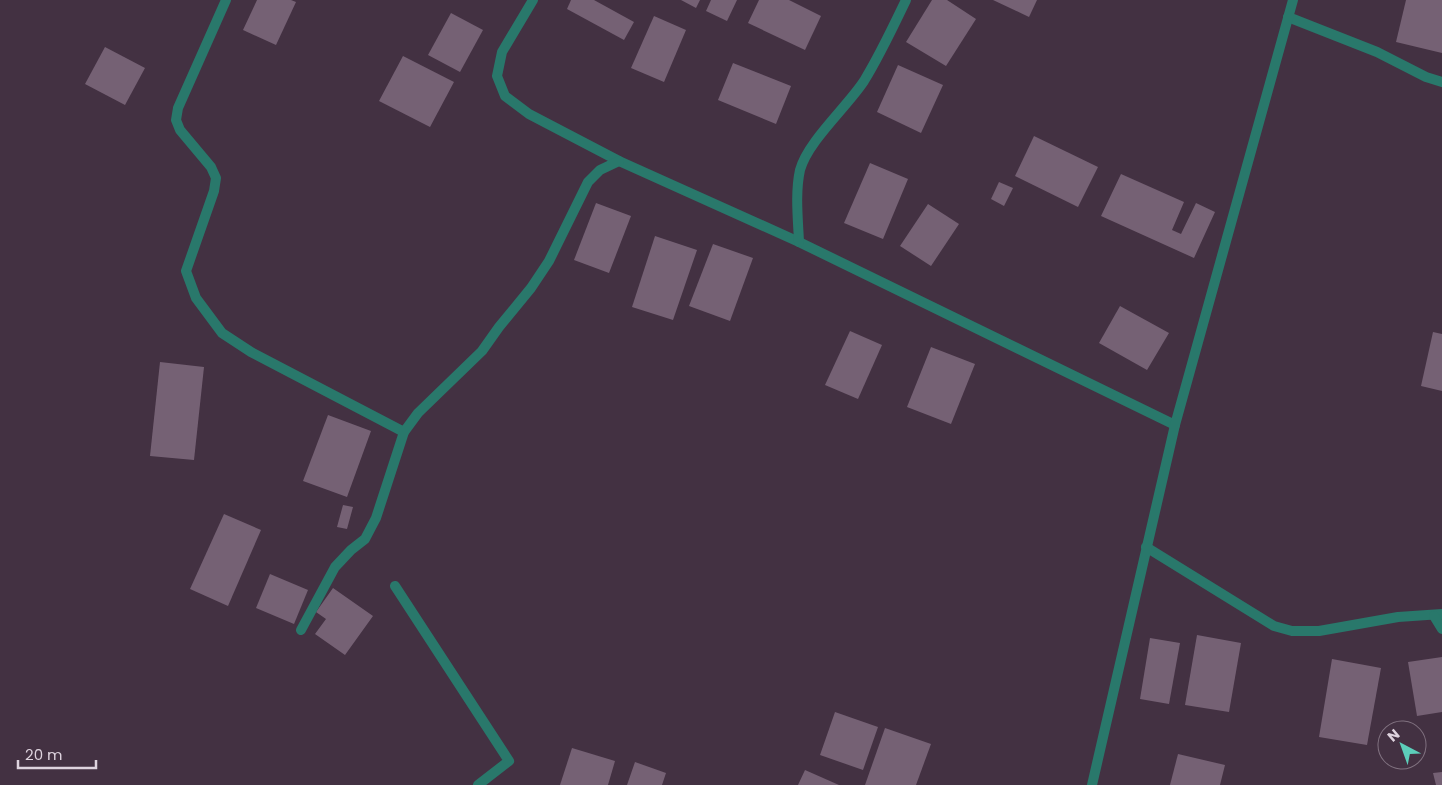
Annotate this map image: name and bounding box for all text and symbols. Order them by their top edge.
north arrow [1377,720,1427,770]
text: N [1383,724,1404,746]
scale bar [18,738,95,770]
text: 20 m [25,744,63,765]

